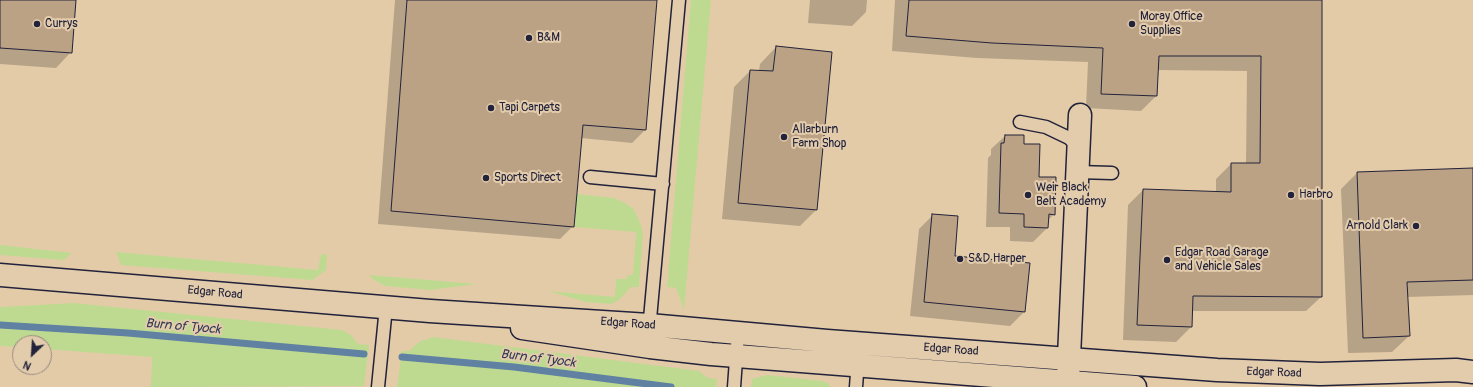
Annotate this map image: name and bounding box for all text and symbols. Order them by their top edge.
place label: Moray Office Supplies [1140,10,1202,38]
place label: Currys [45,17,77,31]
marker: Currys [32,19,42,29]
marker: Moray Office Supplies [1127,19,1137,29]
place label: B&M [537,31,560,45]
marker: B&M [524,33,534,43]
place label: Tapi Carpets [499,101,560,115]
marker: Tapi Carpets [486,103,496,113]
place label: Allarburn Farm Shop [792,123,846,151]
marker: Allarburn Farm Shop [779,132,789,142]
place label: Sports Direct [494,171,561,185]
marker: Sports Direct [481,173,491,183]
place label: Weir Black Belt Academy [1036,181,1106,209]
place label: Harbro [1299,188,1333,202]
marker: Weir Black Belt Academy [1023,190,1033,200]
marker: Harbro [1286,190,1296,200]
place label: Arnold Clark [1346,219,1408,233]
marker: Arnold Clark [1411,221,1421,231]
place label: Edgar Road Garage and Vehicle Sales [1175,246,1268,274]
place label: S&D Harper [968,252,1026,266]
marker: S&D Harper [955,254,965,264]
marker: Edgar Road Garage and Vehicle Sales [1162,255,1172,265]
street label: Edgar Road [187,283,243,303]
street label: Edgar Road [600,315,656,333]
water label: Burn of Tyock [145,316,221,338]
north arrow [12,335,52,375]
street label: Edgar Road [923,341,979,359]
water label: Burn of Tyock [500,347,576,371]
text: N [21,358,33,373]
street label: Edgar Road [1246,365,1302,381]

